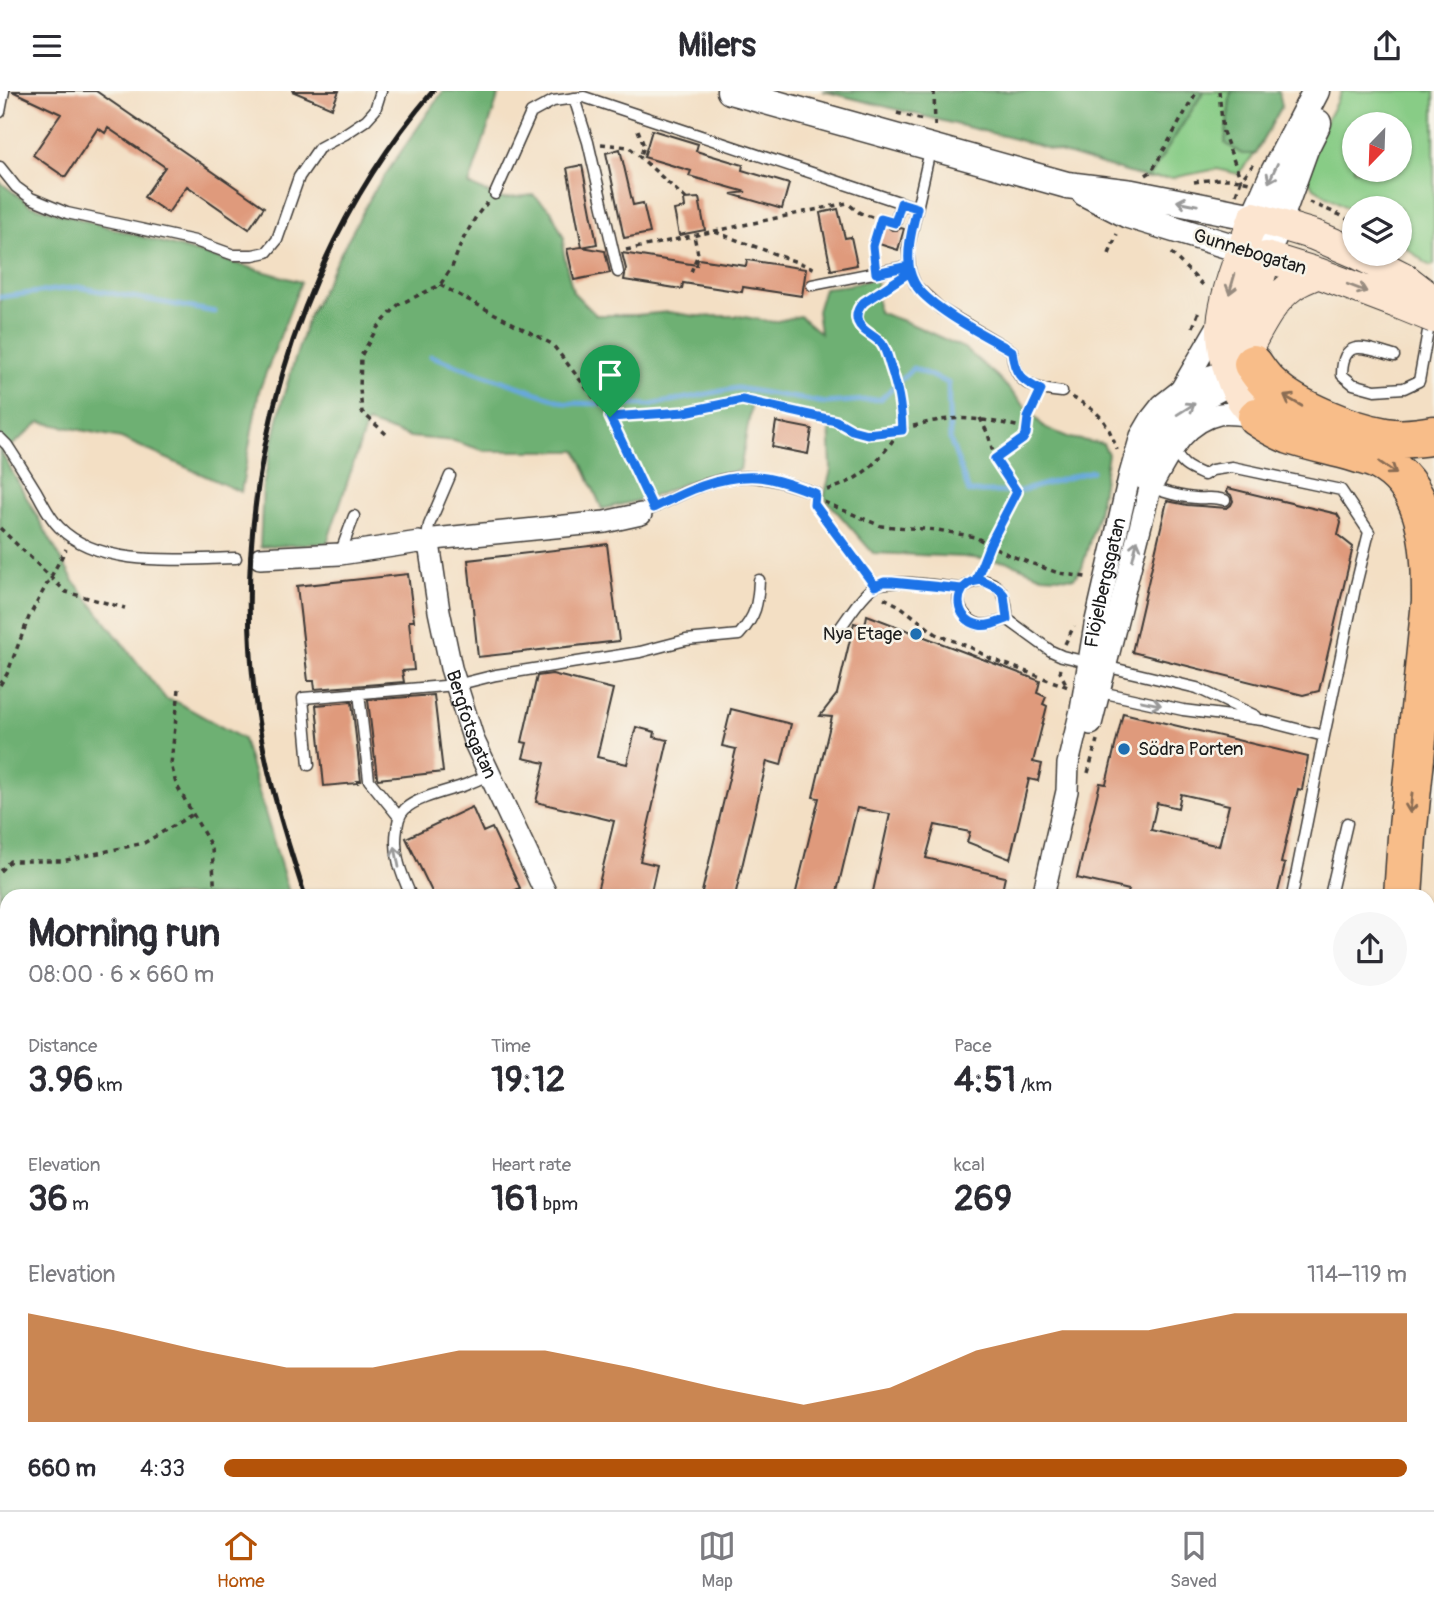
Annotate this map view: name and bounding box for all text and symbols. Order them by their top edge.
text: Milers [678,26,756,66]
icon: menu [28,27,66,65]
icon: share [1368,27,1406,65]
north arrow [1342,112,1412,182]
map controls [1342,112,1412,266]
one-way arrow [1266,162,1280,183]
one-way arrow [1176,196,1199,209]
button: layers [1342,196,1412,266]
street label: Gunnebogatan [1191,223,1309,281]
one-way arrow [1225,272,1238,294]
one-way arrow [1346,282,1368,295]
pin [580,345,640,417]
icon: arrive [591,356,629,394]
one-way arrow [1284,394,1304,408]
one-way arrow [1175,401,1195,415]
one-way arrow [1378,461,1397,475]
street label: Flöjelbergsgatan [1079,515,1131,649]
one-way arrow [1129,539,1142,562]
place label: Nya Etage [823,622,903,646]
marker: Nya Etage [908,626,924,642]
street label: Bergfotsgatan [440,667,502,783]
one-way arrow [1139,697,1162,711]
place label: Södra Porten [1138,737,1243,761]
marker: Södra Porten [1116,741,1132,757]
one-way arrow [1404,791,1417,814]
one-way arrow [390,846,404,869]
text: Morning run [28,910,220,958]
button: share [1333,912,1407,986]
text: 08:00 · 6 × 660 m [28,960,214,989]
text: Distance [28,1034,97,1058]
text: Time [491,1034,531,1058]
text: Pace [954,1034,992,1058]
text: 3.96 [28,1058,94,1102]
text: 19:12 [491,1058,565,1102]
text: 4:51 [954,1058,1016,1102]
text: km [94,1073,123,1097]
text: /km [1016,1073,1052,1097]
text: Elevation [28,1153,100,1177]
text: Heart rate [491,1153,571,1177]
text: kcal [954,1153,985,1177]
text: 36 [28,1177,68,1221]
text: 161 [491,1177,539,1221]
text: 269 [954,1177,1012,1221]
text: m [68,1192,89,1216]
text: bpm [539,1192,578,1216]
text: Elevation [28,1260,116,1289]
text: 114–119 m [1307,1260,1407,1289]
text: 660 m [28,1454,96,1483]
text: 4:33 [140,1454,185,1483]
tab: Home [217,1527,265,1593]
tab: Map [698,1527,736,1593]
tab: Saved [1170,1527,1217,1593]

